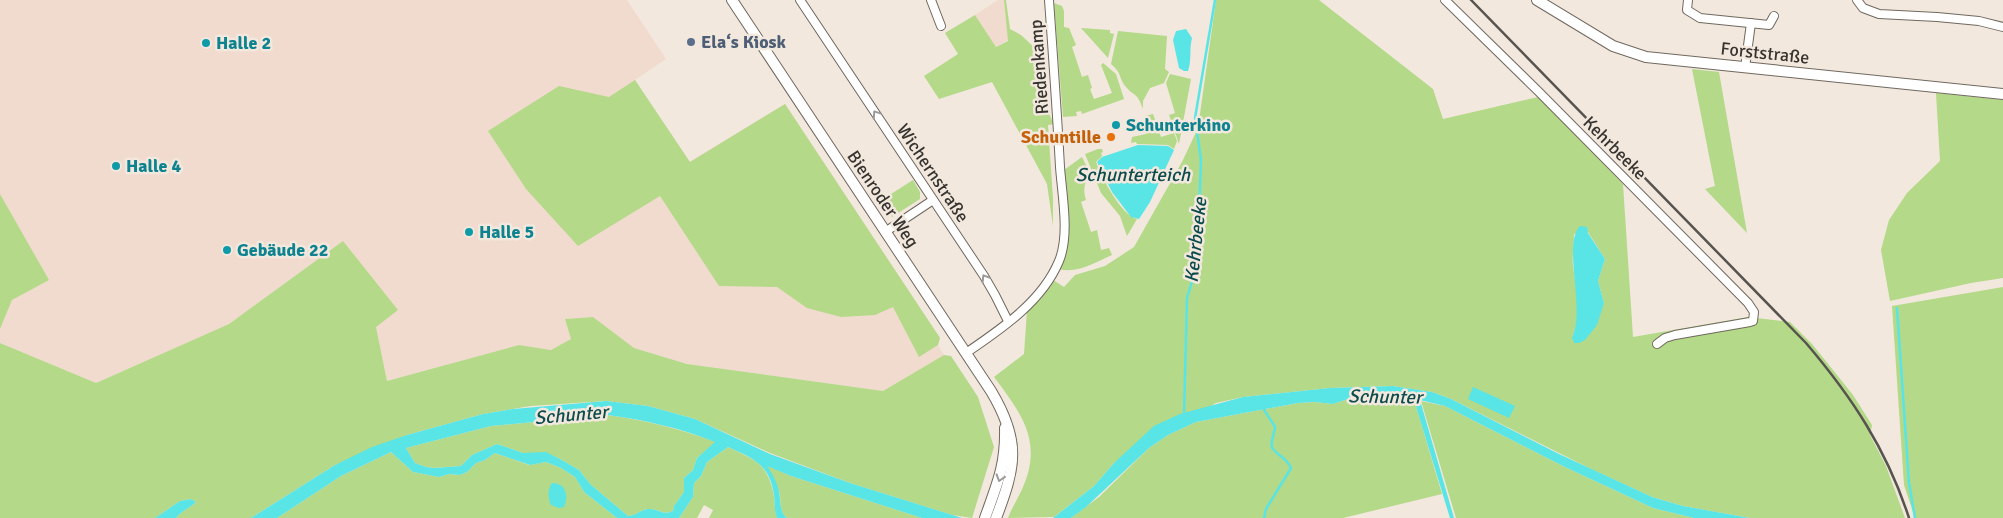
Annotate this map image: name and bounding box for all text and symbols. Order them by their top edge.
street label: Riedenkamp [1025,19,1053,115]
place label: Ela‘s Kiosk [701,31,787,53]
place label: Halle 2 [216,32,271,54]
marker: Ela‘s Kiosk [685,36,697,48]
marker: Halle 2 [200,37,212,49]
street label: Forststraße [1720,37,1810,69]
one-way arrow [873,110,882,120]
street label: Kehrbeeke [1579,112,1651,184]
place label: Schunterkino [1126,114,1231,136]
marker: Schunterkino [1110,119,1122,131]
street label: Wichernstraße [892,120,974,226]
place label: Schuntille [1021,126,1101,148]
marker: Schuntille [1105,131,1117,143]
street label: Bienroder Weg [842,146,924,252]
place label: Halle 4 [126,155,181,177]
marker: Halle 4 [110,160,122,172]
water label: Schunterteich [1076,163,1191,187]
water label: Kehrbeeke [1180,195,1213,284]
place label: Halle 5 [479,221,534,243]
marker: Halle 5 [463,226,475,238]
place label: Gebäude 22 [237,239,329,261]
marker: Gebäude 22 [221,244,233,256]
one-way arrow [982,275,991,284]
water label: Schunter [1348,384,1425,410]
water label: Schunter [533,400,612,430]
one-way arrow [995,473,1005,481]

